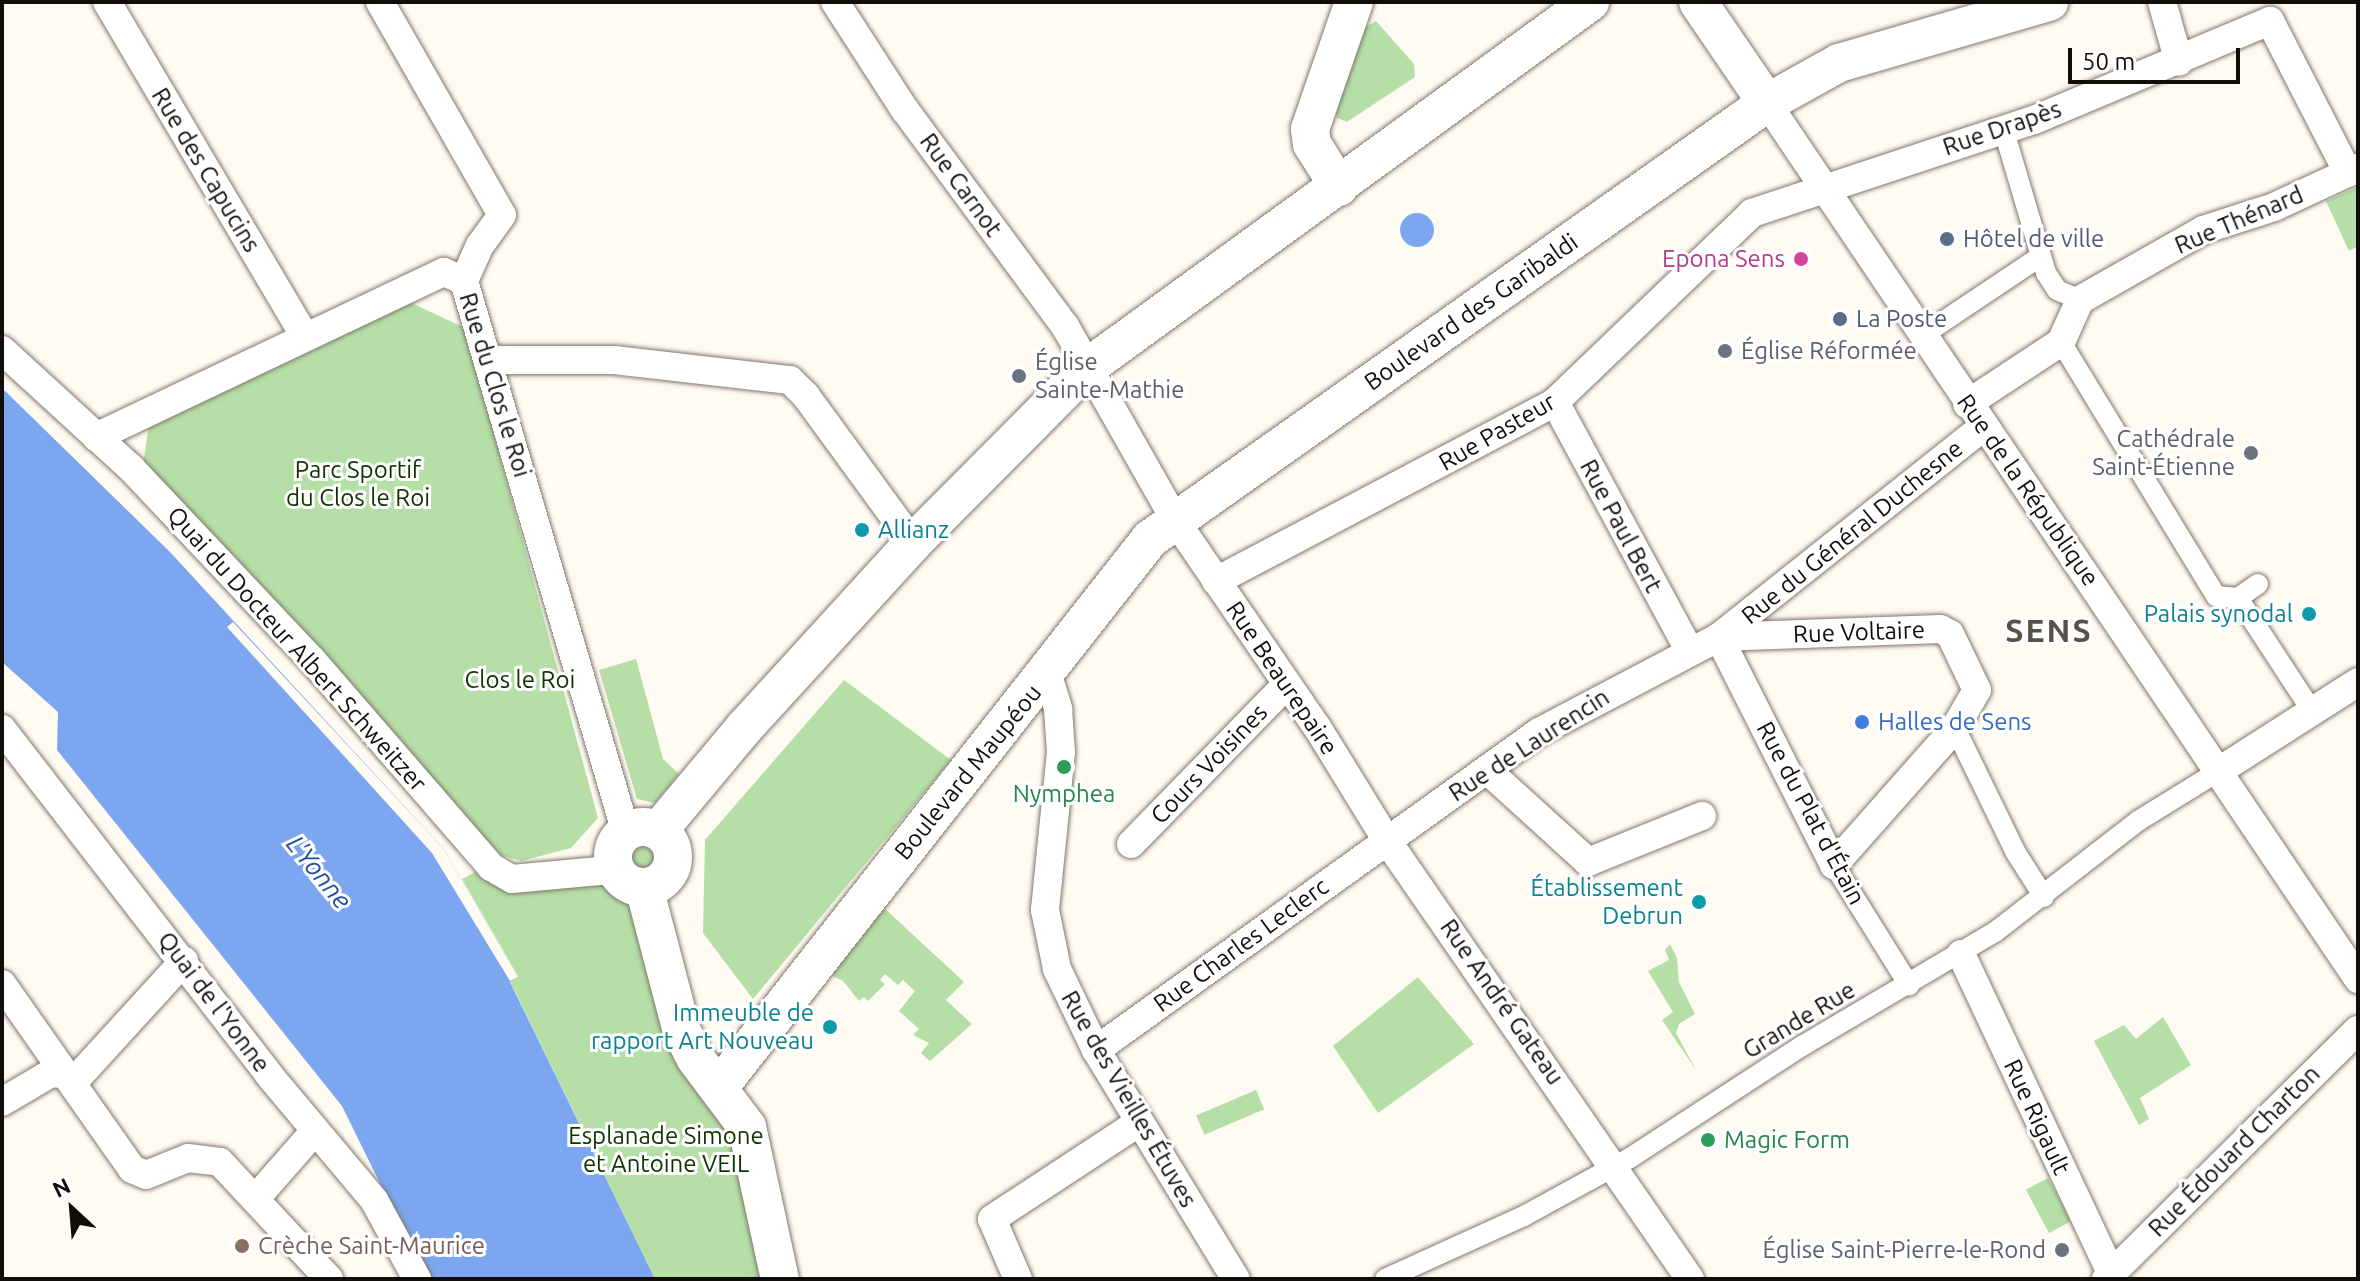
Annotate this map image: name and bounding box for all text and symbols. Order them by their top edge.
scale bar [2072,32,2244,82]
text: 50 m [2082,48,2135,75]
street label: Rue des Capucins [146,83,266,257]
street label: Rue Drapès [1939,94,2065,162]
street label: Rue Carnot [914,128,1008,242]
street label: Rue Thénard [2170,180,2308,260]
place label: Hôtel de ville [1963,225,2104,253]
street label: Boulevard des Garibaldi [1359,227,1583,397]
marker: Hôtel de ville [1938,230,1956,248]
place label: Epona Sens [1662,245,1785,273]
marker: Epona Sens [1792,250,1810,268]
street label: Rue du Clos le Roi [453,289,537,481]
place label: La Poste [1856,305,1947,333]
marker: La Poste [1831,310,1849,328]
place label: Église Réformée [1741,337,1917,365]
marker: Église Réformée [1716,342,1734,360]
place label: Église Sainte-Mathie [1035,348,1184,404]
marker: Église Sainte-Mathie [1010,367,1028,385]
street label: Rue Pasteur [1434,387,1560,477]
street label: Rue de la République [1951,389,2105,591]
place label: Cathédrale Saint-Étienne [2092,425,2235,481]
street label: Rue du Général Duchesne [1736,434,1968,630]
marker: Cathédrale Saint-Étienne [2242,444,2260,462]
street label: Rue Paul Bert [1574,455,1668,597]
park label: Parc Sportif du Clos le Roi [286,456,430,512]
street label: Quai du Docteur Albert Schweitzer [161,501,433,797]
place label: Allianz [878,516,949,544]
marker: Allianz [853,521,871,539]
street label: Rue Beaurepaire [1220,596,1344,760]
place label: Palais synodal [2144,600,2293,628]
marker: Palais synodal [2300,605,2318,623]
district label: SENS [2005,611,2093,649]
street label: Rue Voltaire [1793,615,1925,649]
park label: Clos le Roi [465,666,575,694]
street label: Boulevard Maupéou [889,679,1047,865]
street label: Rue de Laurencin [1444,682,1614,808]
street label: Cours Voisines [1145,698,1273,830]
place label: Halles de Sens [1878,708,2032,736]
marker: Halles de Sens [1853,713,1871,731]
street label: Rue du Plat d'Étain [1751,717,1871,909]
marker: Nymphea [1055,758,1073,776]
place label: Nymphea [1013,780,1115,808]
water label: L'Yonne [280,829,358,915]
street label: Rue Charles Leclerc [1148,872,1334,1018]
place label: Établissement Debrun [1530,874,1683,930]
marker: Établissement Debrun [1690,893,1708,911]
street label: Rue André Gateau [1434,914,1570,1090]
street label: Quai de l'Yonne [152,926,276,1078]
street label: Grande Rue [1738,975,1860,1065]
street label: Rue des Vieilles Étuves [1055,986,1203,1212]
place label: Immeuble de rapport Art Nouveau [591,999,814,1055]
marker: Immeuble de rapport Art Nouveau [821,1018,839,1036]
street label: Rue Rigault [1998,1055,2076,1179]
street label: Rue Édouard Charton [2142,1059,2326,1243]
park label: Esplanade Simone et Antoine VEIL [568,1122,764,1178]
place label: Magic Form [1724,1126,1850,1154]
marker: Magic Form [1699,1131,1717,1149]
north arrow [32,1169,112,1249]
text: N [48,1172,74,1202]
place label: Crèche Saint-Maurice [258,1232,485,1260]
place label: Église Saint-Pierre-le-Rond [1763,1236,2046,1264]
marker: Crèche Saint-Maurice [233,1237,251,1255]
marker: Église Saint-Pierre-le-Rond [2053,1241,2071,1259]

